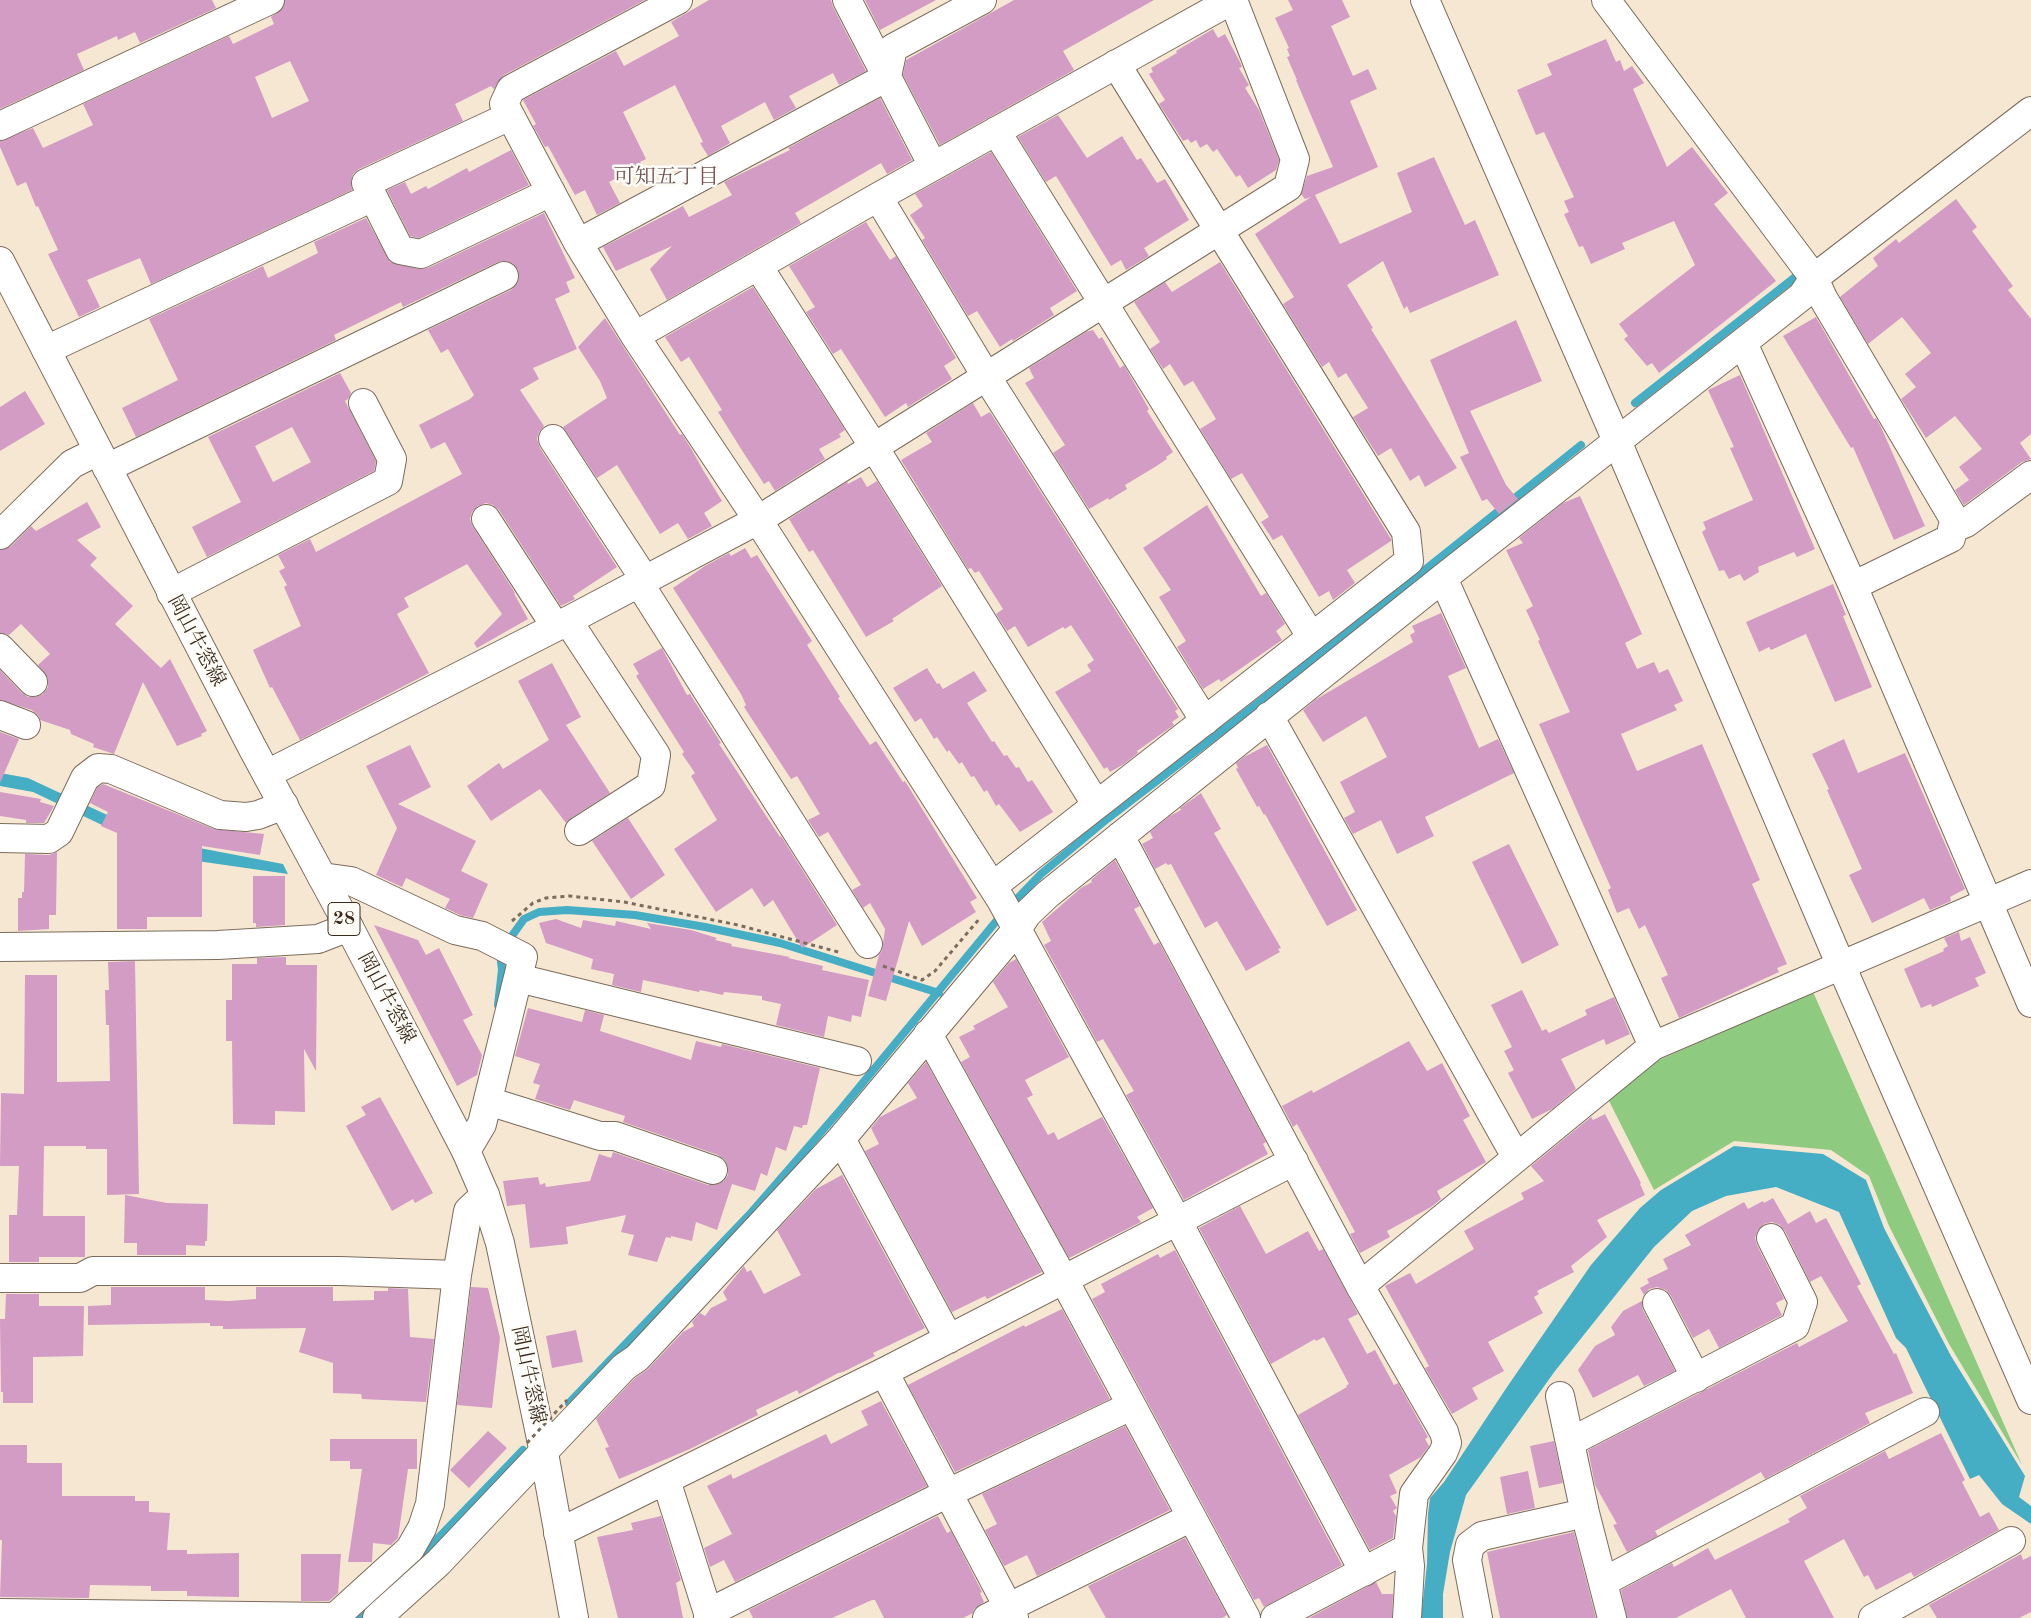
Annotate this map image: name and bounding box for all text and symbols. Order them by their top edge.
district label: 可知五丁目 [614,164,718,190]
street label: 岡山牛窓線 [162,591,230,691]
road number: 28 [328,902,360,936]
street label: 岡山牛窓線 [352,948,420,1048]
street label: 岡山牛窓線 [506,1324,550,1426]

